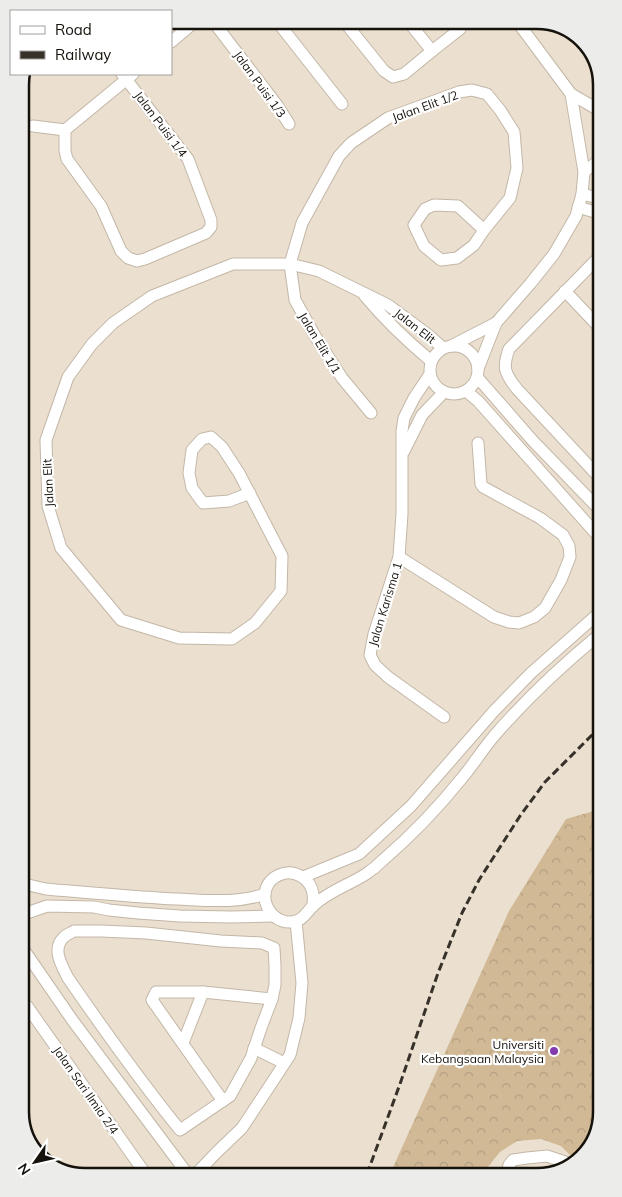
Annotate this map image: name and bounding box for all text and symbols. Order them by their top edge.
legend [10,10,172,75]
text: Road [55,20,92,39]
text: Railway [55,45,111,64]
street label: Jalan Puisi 1/3 [231,48,289,120]
street label: Jalan Elit 1/2 [390,87,460,125]
street label: Jalan Puisi 1/4 [131,88,191,160]
street label: Jalan Elit [391,305,439,347]
street label: Jalan Elit 1/1 [296,309,344,377]
street label: Jalan Elit [39,458,57,508]
street label: Jalan Karisma 1 [365,560,405,648]
place label: Universiti Kebangsaan Malaysia [421,1037,544,1066]
street label: Jalan Sari Ilmia 2/4 [50,1043,122,1137]
marker: Universiti Kebangsaan Malaysia [548,1045,560,1057]
north arrow [10,1137,60,1187]
text: N [14,1160,35,1179]

